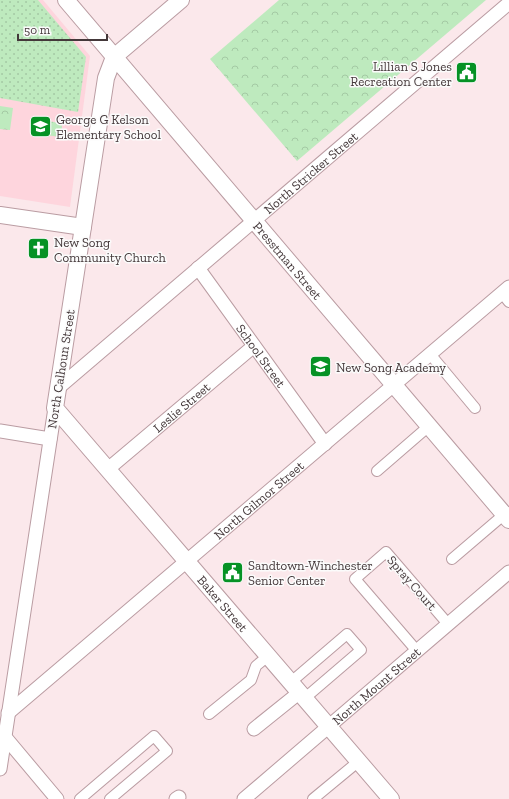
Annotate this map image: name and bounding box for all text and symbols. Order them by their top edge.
scale bar [18,16,107,42]
text: 50 m [24,23,51,37]
place label: Lillian S Jones Recreation Center [350,59,452,89]
public building icon: Lillian S Jones Recreation Center [454,60,480,86]
place label: George G Kelson Elementary School [56,112,161,142]
school or university icon: George G Kelson Elementary School [27,113,53,139]
street label: North Stricker Street [261,128,361,217]
street label: Presstman Street [250,218,325,302]
place label: New Song Community Church [54,235,166,265]
church icon: New Song Community Church [26,236,52,262]
street label: North Calhoun Street [44,308,78,430]
street label: School Street [233,321,289,390]
school or university icon: New Song Academy [307,354,333,380]
place label: New Song Academy [336,360,446,375]
street label: Leslie Street [150,379,213,435]
street label: North Gilmor Street [211,457,307,542]
street label: Spray Court [384,553,440,614]
place label: Sandtown-Winchester Senior Center [248,558,373,588]
public building icon: Sandtown-Winchester Senior Center [219,559,245,585]
street label: Baker Street [195,572,251,635]
street label: North Mount Street [329,644,423,728]

